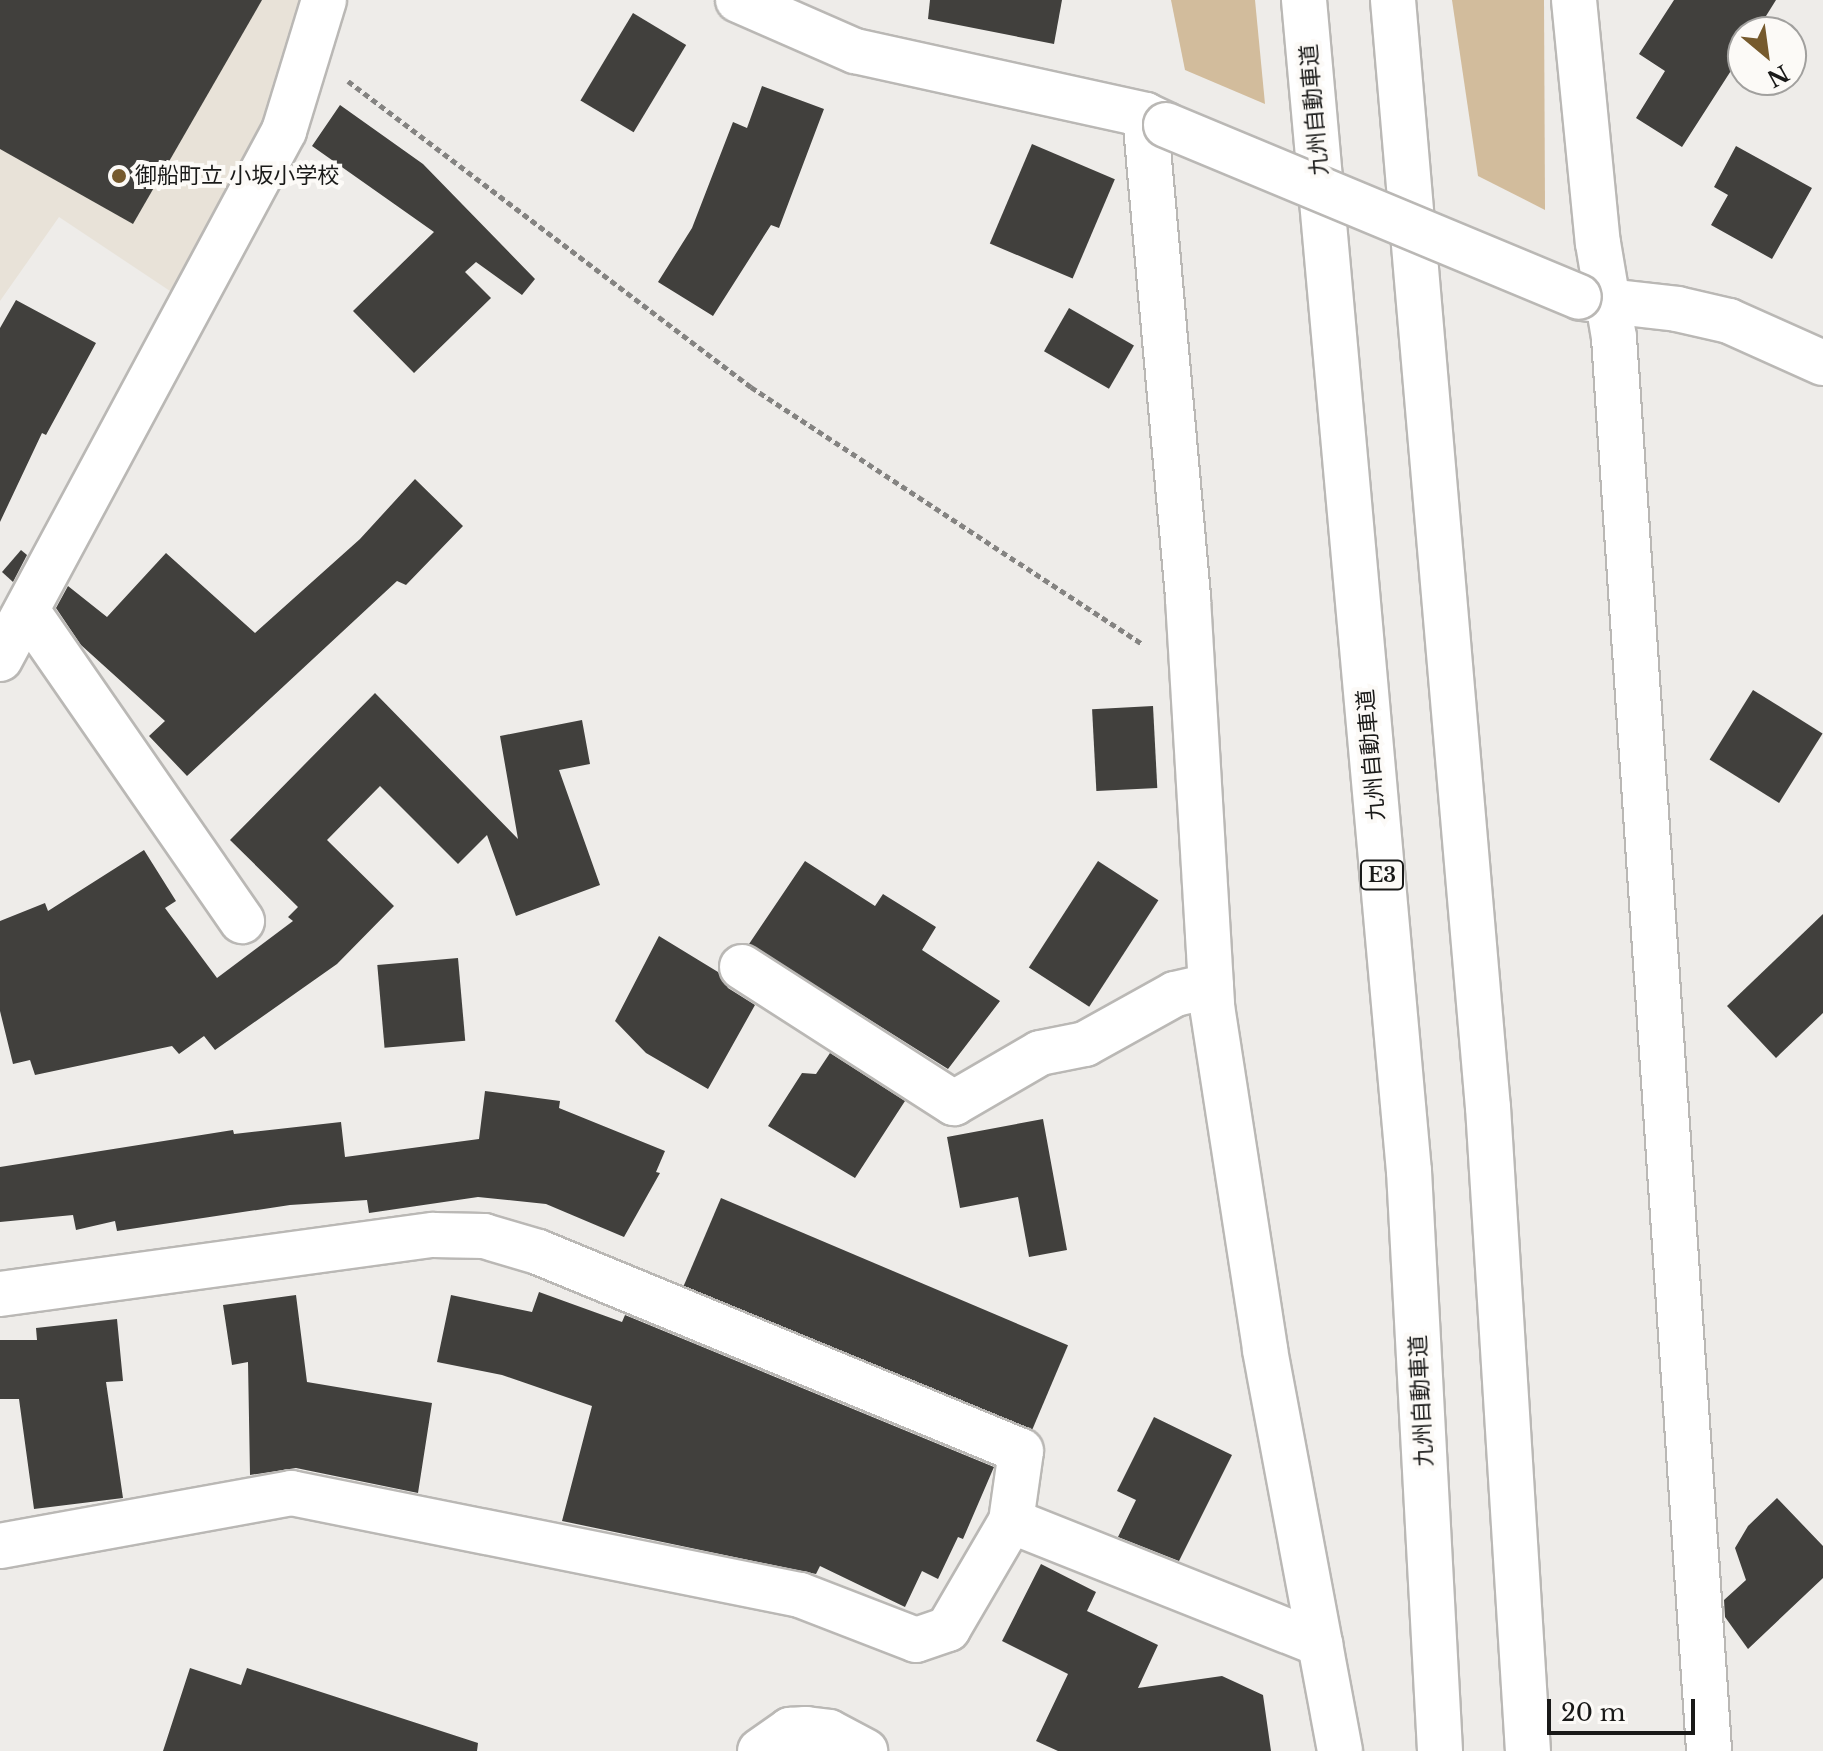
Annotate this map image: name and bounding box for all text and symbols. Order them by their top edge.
north arrow [1727,16,1807,96]
street label: 九州自動車道 [1295,43,1333,177]
text: N [1762,59,1794,93]
place label: 御船町立 小坂小学校 [135,163,339,189]
marker: 御船町立 小坂小学校 [110,167,128,185]
street label: 九州自動車道 [1352,688,1390,822]
road number: E3 [1358,859,1406,891]
street label: 九州自動車道 [1404,1334,1438,1468]
scale bar [1551,1683,1699,1733]
text: 20 m [1561,1698,1626,1727]

